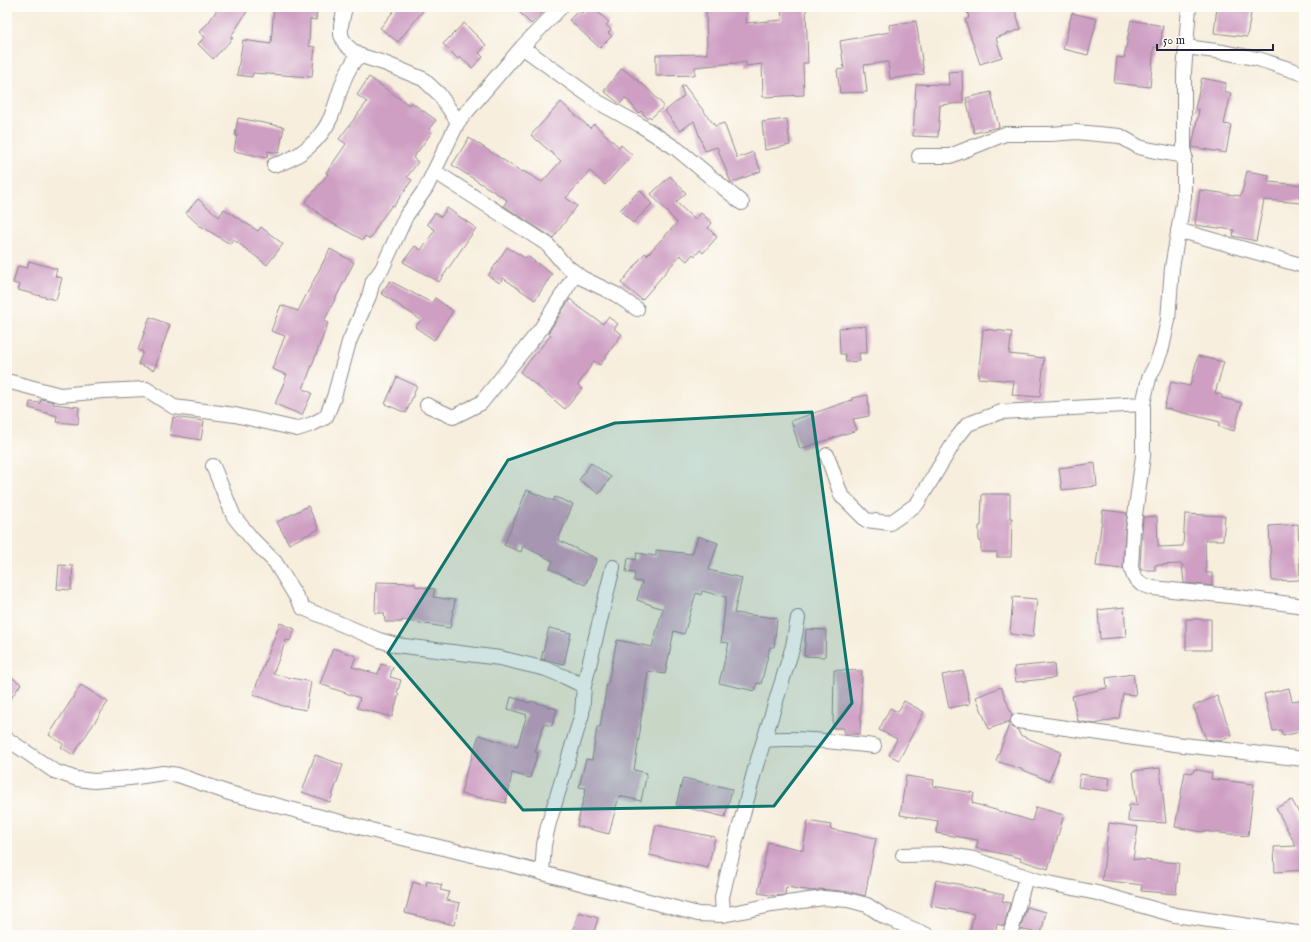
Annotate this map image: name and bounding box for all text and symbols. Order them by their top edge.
scale bar [1157,26,1273,52]
text: 50 m [1163,33,1185,48]

